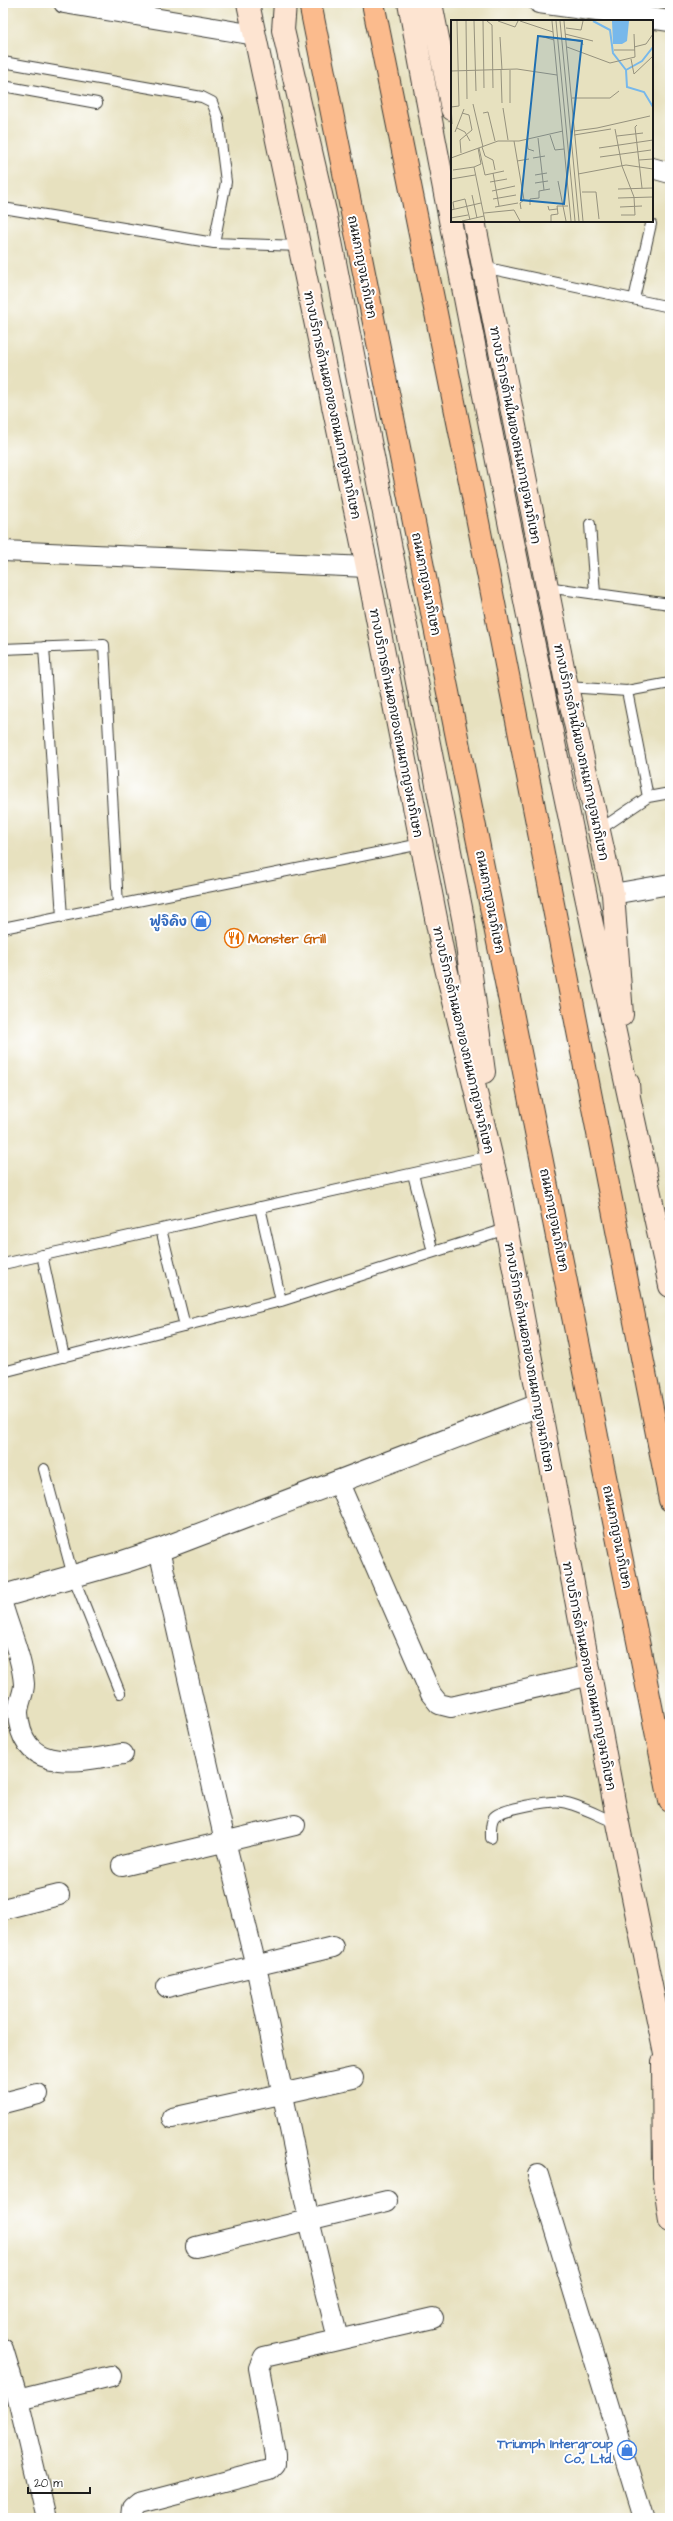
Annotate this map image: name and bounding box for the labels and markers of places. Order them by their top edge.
shop icon: ฟูจิคิง [190,910,212,932]
place label: ฟูจิคิง [149,913,187,932]
restaurant icon: Monster Grill [223,927,245,949]
place label: Monster Grill [248,930,326,948]
place label: Triumph Intergroup Co., Ltd. [496,2435,614,2468]
shop icon: Triumph Intergroup Co., Ltd. [616,2439,638,2461]

